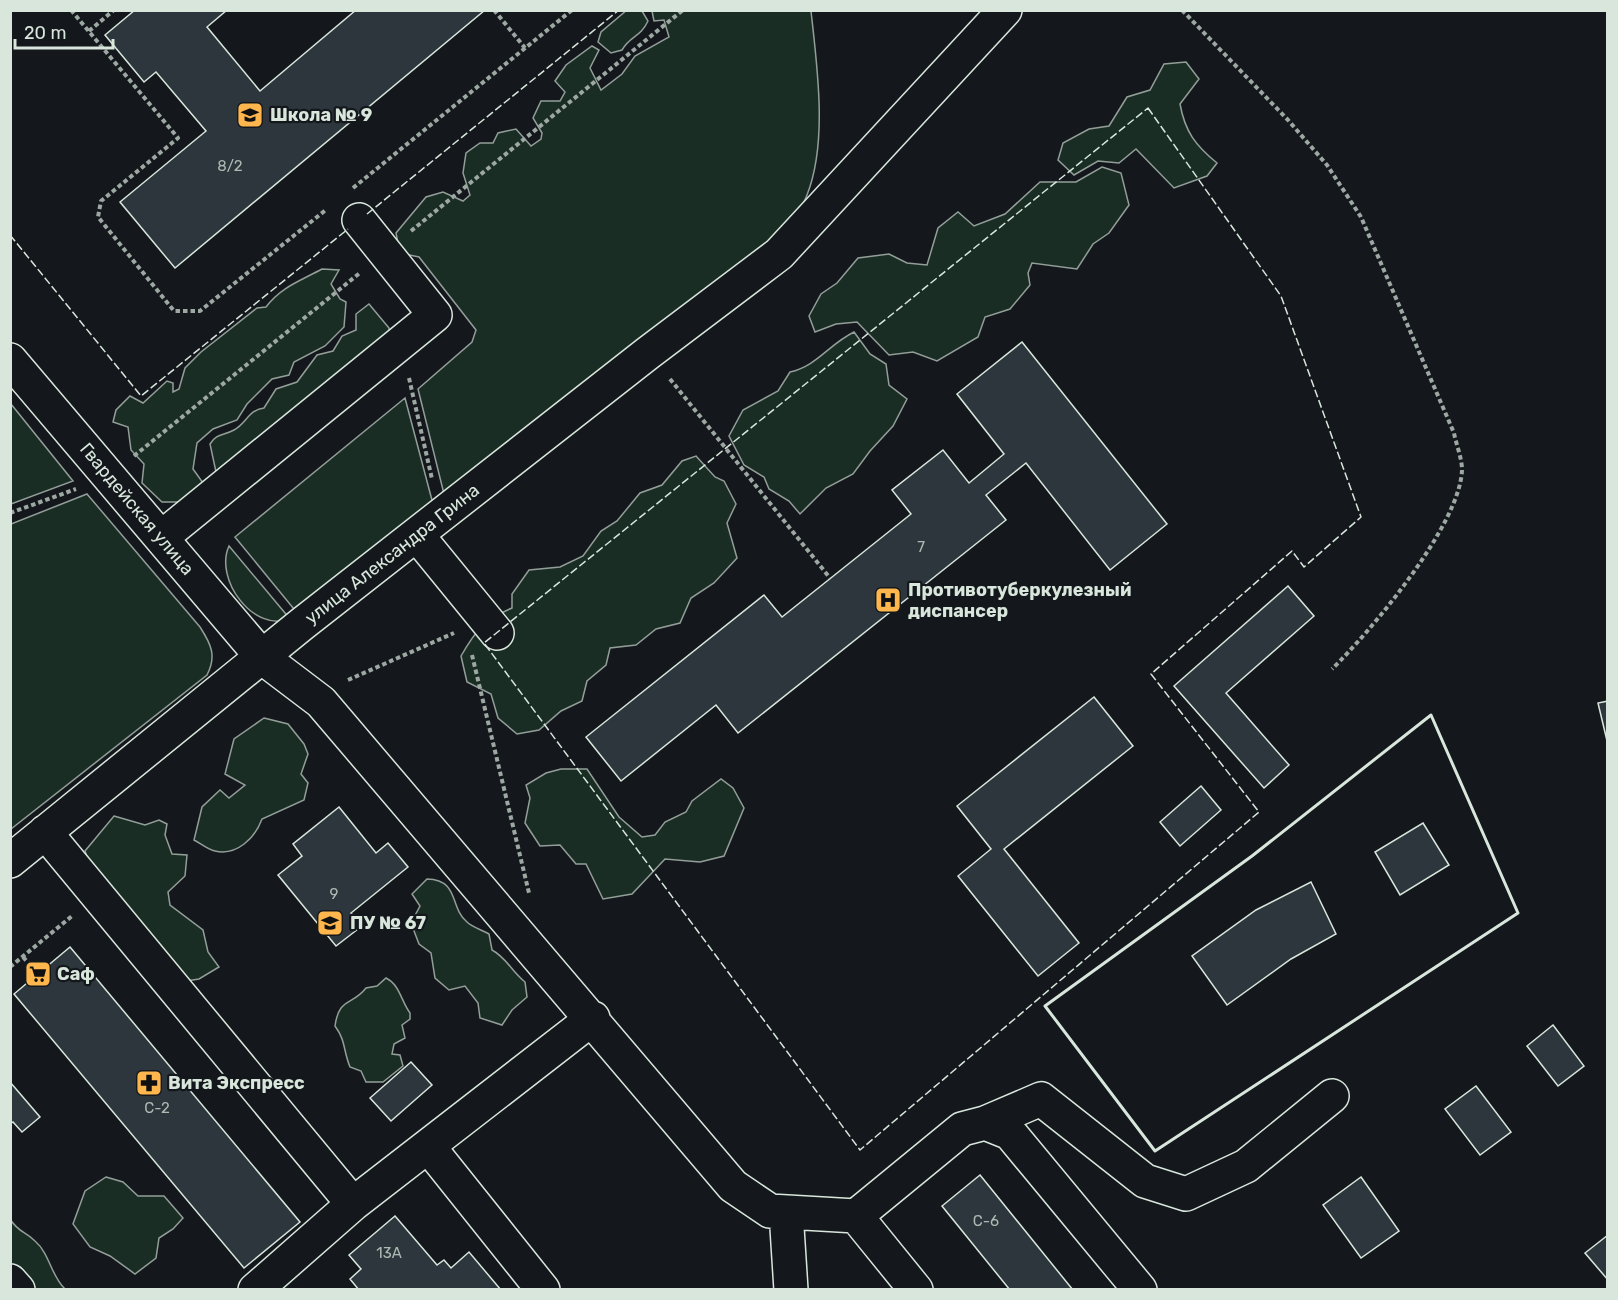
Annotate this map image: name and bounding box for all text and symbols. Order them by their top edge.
scale bar [15,12,112,50]
text: 20 m [24,22,66,44]
school or university icon: Школа № 9 [235,100,265,130]
place label: Школа № 9 [270,104,372,126]
house number: 8/2 [217,157,243,175]
street label: Гвардейская улица [75,438,199,580]
street label: улица Александра Грина [300,479,484,629]
house number: 7 [917,538,925,556]
place label: Противотуберкулезный диспансер [908,579,1131,622]
hospital icon: Противотуберкулезный диспансер [873,585,903,615]
house number: 9 [330,885,339,903]
school or university icon: ПУ № 67 [315,908,345,938]
place label: ПУ № 67 [350,912,426,934]
supermarket icon: Саф [23,959,53,989]
place label: Саф [57,963,95,985]
pharmacy icon: Вита Экспресс [134,1068,164,1098]
place label: Вита Экспресс [168,1072,305,1094]
house number: С-2 [144,1099,170,1117]
house number: С-6 [973,1212,999,1230]
house number: 13А [376,1244,402,1262]

